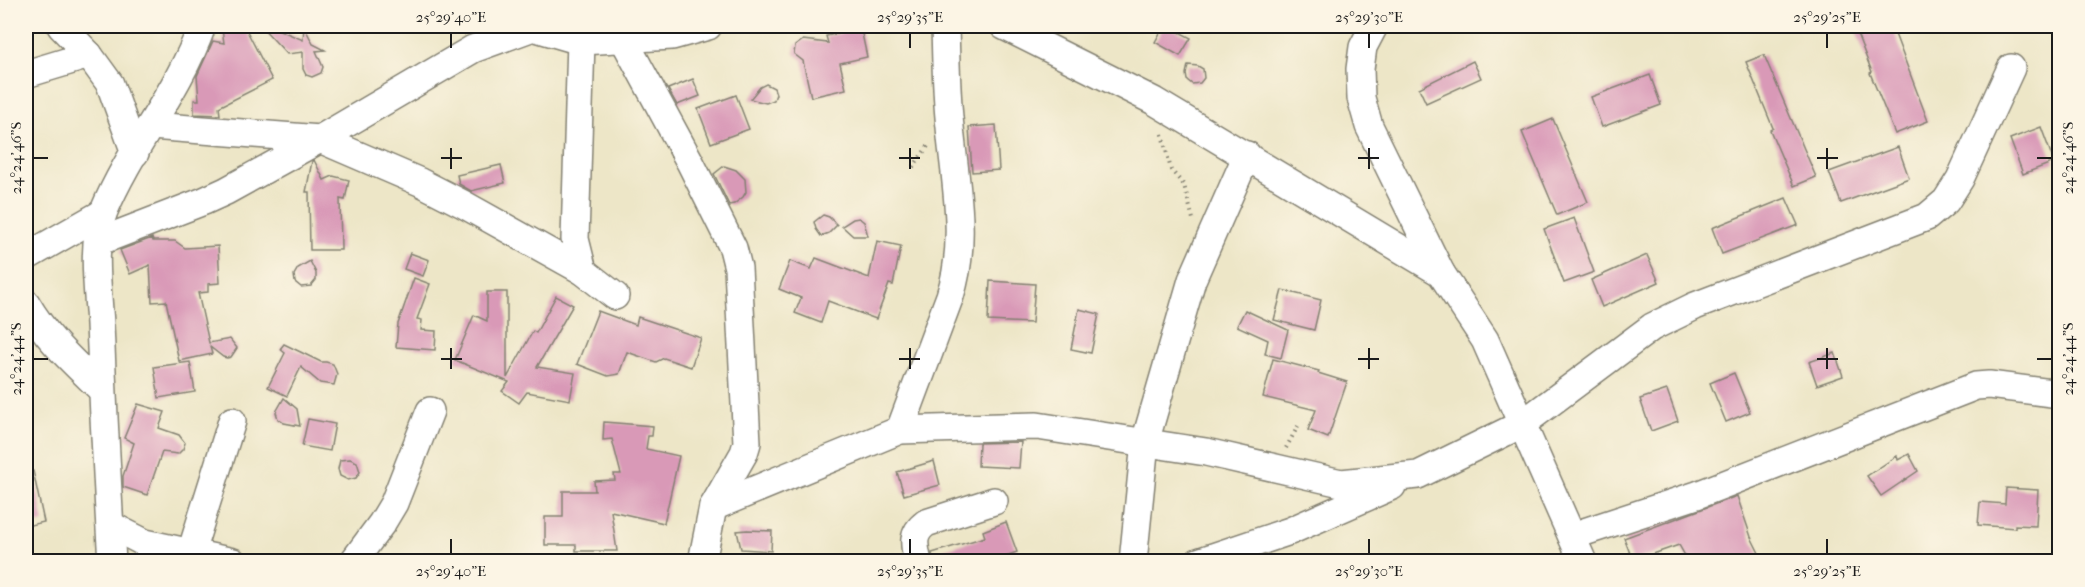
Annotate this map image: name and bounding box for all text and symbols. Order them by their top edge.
text: 25°29'40"E [416,8,486,26]
text: 25°29'35"E [877,8,943,26]
text: 25°29'30"E [1335,8,1403,26]
text: 25°29'25"E [1793,8,1861,26]
text: 24°24'46"S [7,122,25,194]
text: 24°24'46"S [2059,122,2077,194]
text: 24°24'44"S [7,322,25,396]
text: 24°24'44"S [2059,322,2077,396]
text: 25°29'40"E [416,562,486,580]
text: 25°29'35"E [877,562,943,580]
text: 25°29'30"E [1335,562,1403,580]
text: 25°29'25"E [1793,562,1861,580]

